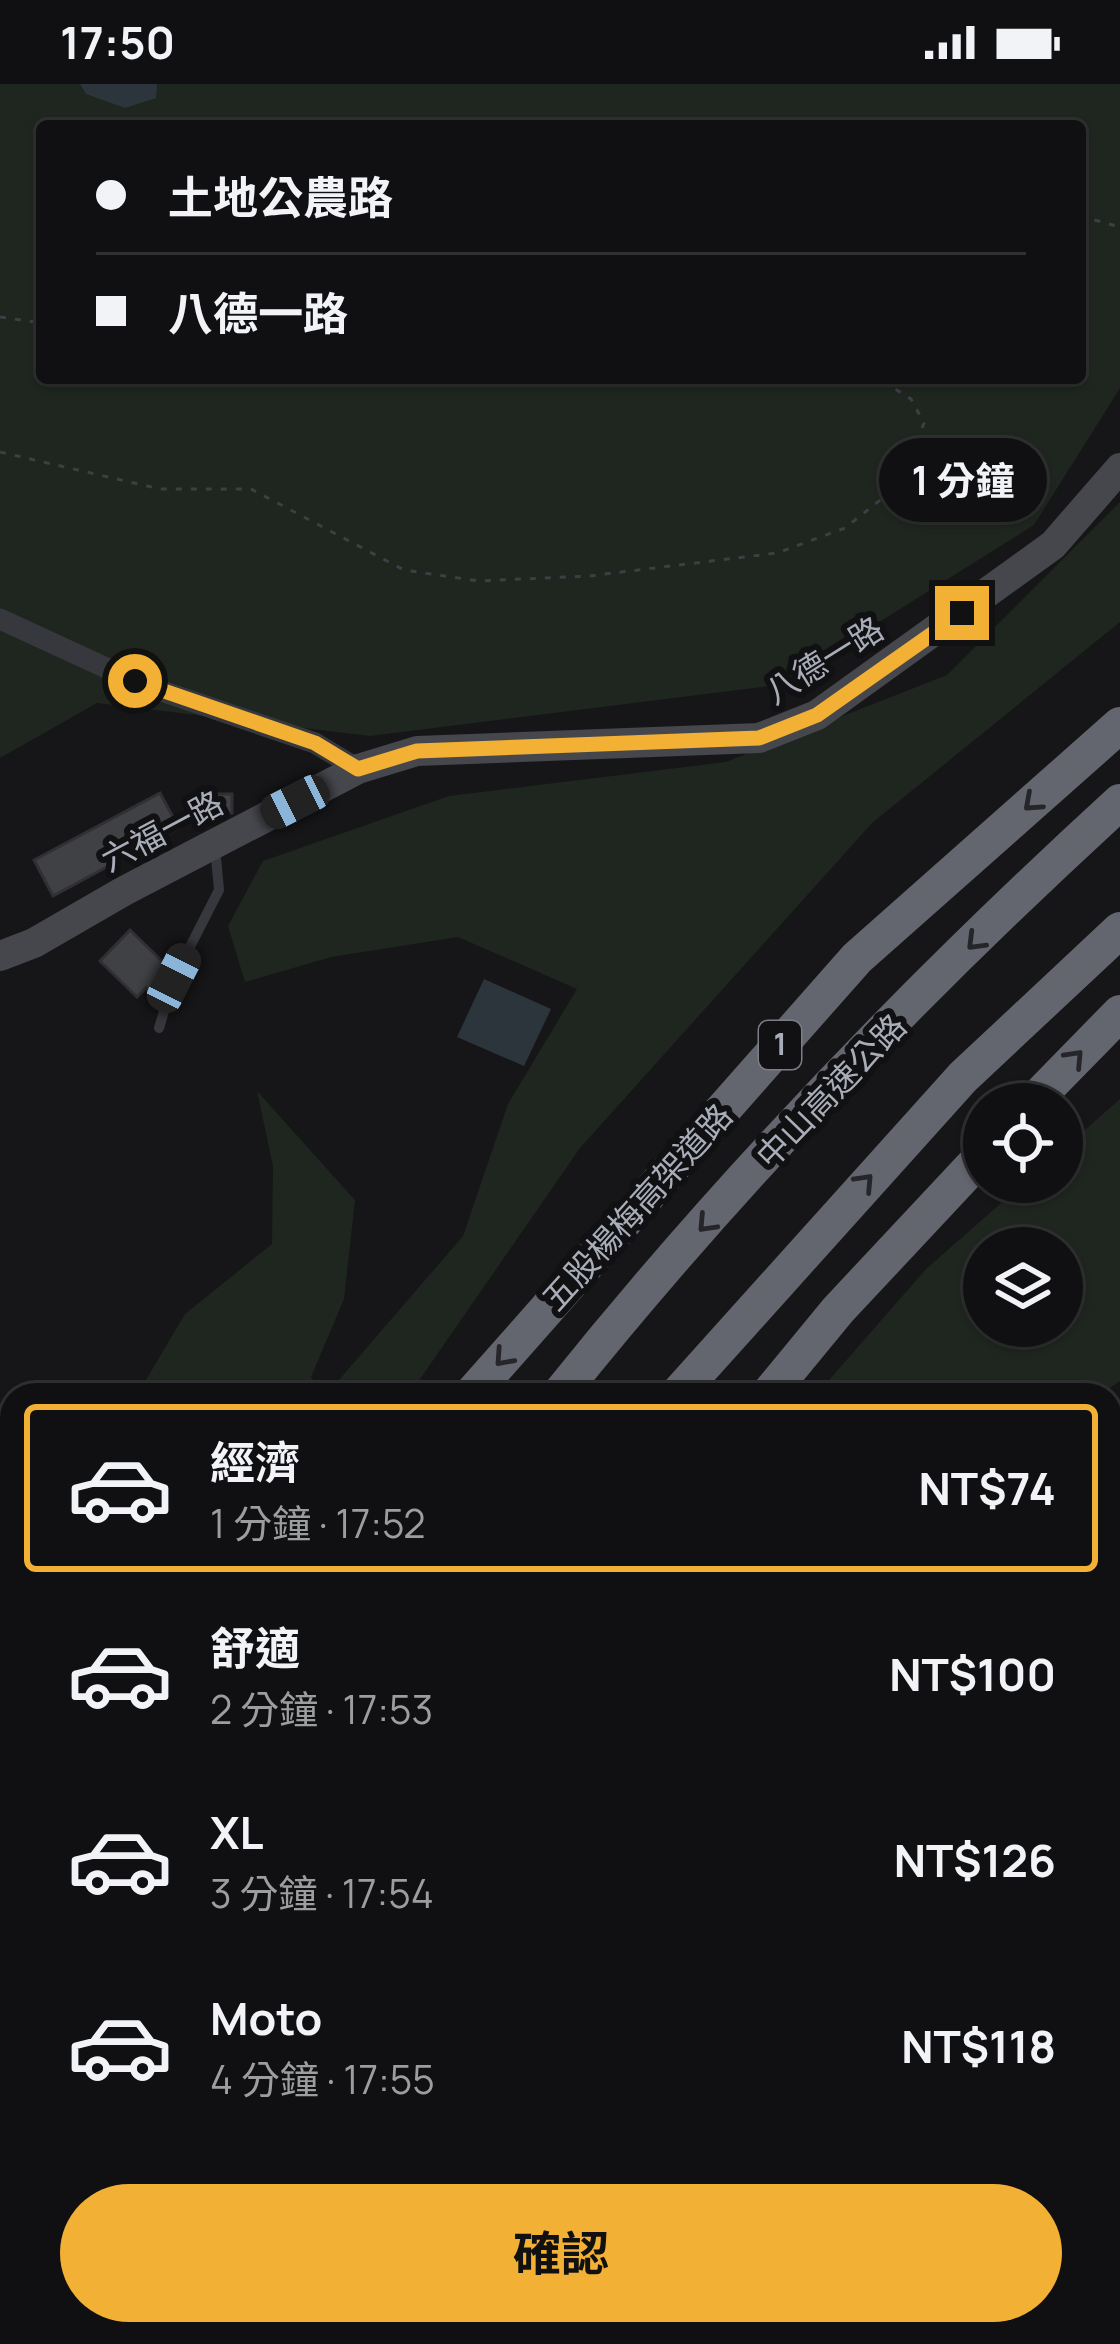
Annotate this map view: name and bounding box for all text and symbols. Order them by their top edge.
text: 17:50 [60,11,175,73]
text: 土地公農路 [168,166,393,228]
text: 八德一路 [168,282,348,344]
callout: 1 分鐘 [878,439,1046,523]
text: 1 分鐘 [912,453,1014,507]
route end [935,586,989,640]
street label: 八德一路 [756,606,892,714]
route start [108,654,162,708]
car [255,770,335,834]
street label: 六福一路 [93,780,231,881]
one-way arrow [1025,789,1046,810]
one-way arrow [967,928,989,950]
car [142,938,206,1018]
street label: 中山高速公路 [746,1004,916,1177]
road number: 1 [759,1021,801,1069]
one-way arrow [1060,1050,1082,1071]
map controls [963,1083,1083,1347]
button: locate [963,1083,1083,1203]
street label: 五股楊梅高架道路 [532,1094,742,1320]
one-way arrow [851,1174,873,1195]
one-way arrow [699,1210,720,1231]
button: layers [963,1227,1083,1347]
one-way arrow [496,1344,517,1365]
text: 經濟 [210,1431,300,1493]
icon: car [66,1434,174,1542]
text: NT$74 [919,1457,1056,1519]
text: 1 分鐘 · 17:52 [210,1496,426,1550]
text: 舒適 [210,1617,300,1679]
icon: car [66,1620,174,1728]
text: NT$100 [889,1643,1056,1705]
text: 2 分鐘 · 17:53 [210,1682,433,1736]
text: XL [210,1801,264,1863]
icon: car [66,1806,174,1914]
text: NT$126 [894,1829,1056,1891]
text: 3 分鐘 · 17:54 [210,1866,434,1920]
text: Moto [210,1987,322,2049]
icon: car [66,1992,174,2100]
text: NT$118 [901,2015,1056,2077]
text: 4 分鐘 · 17:55 [210,2052,435,2106]
button: 確認 [60,2184,1062,2322]

